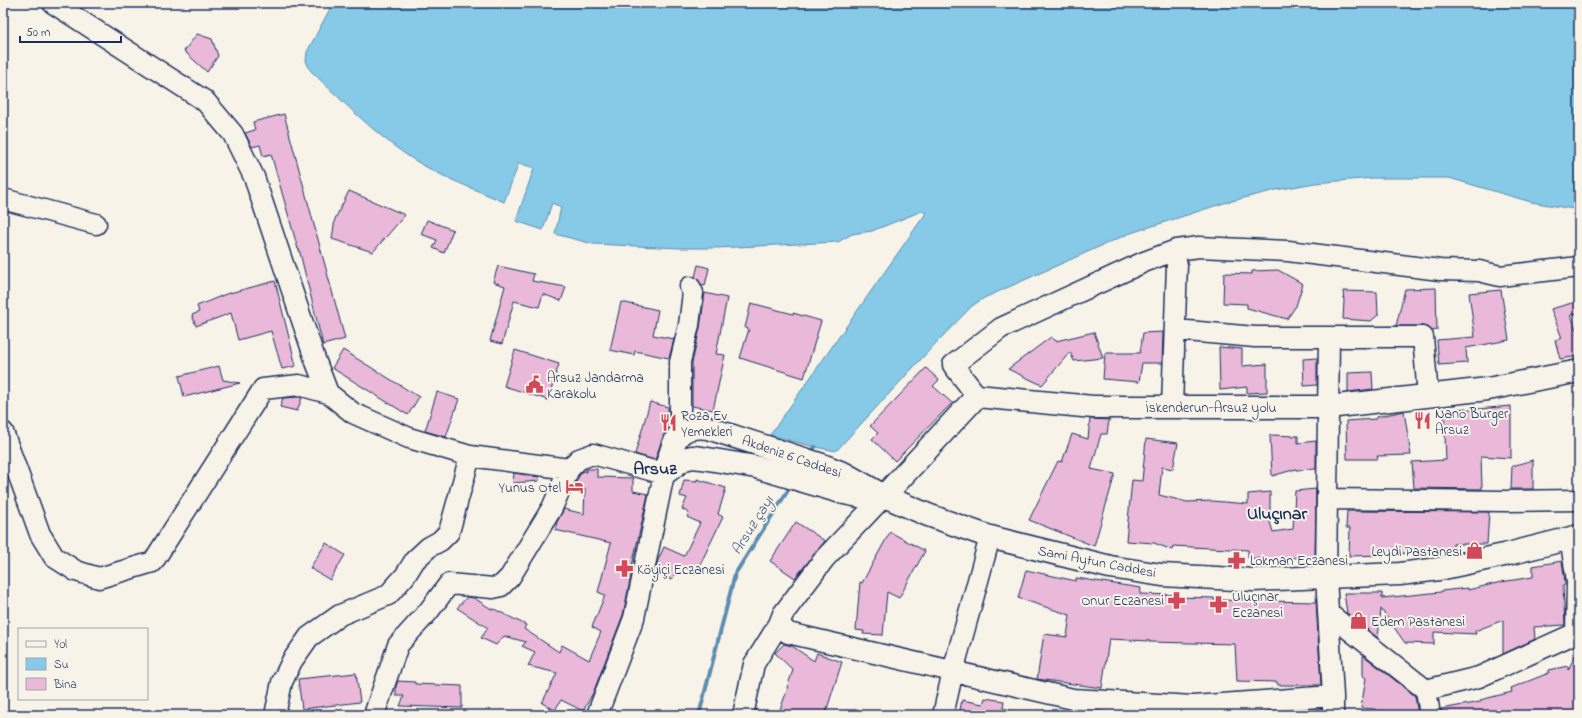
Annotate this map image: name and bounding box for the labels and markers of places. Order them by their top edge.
place label: Arsuz Jandarma Karakolu [547,368,644,405]
public building icon: Arsuz Jandarma Karakolu [524,375,544,395]
place label: Nano Burger Arsuz [1435,404,1509,441]
place label: Roza Ev Yemekleri [681,406,732,443]
restaurant icon: Nano Burger Arsuz [1412,411,1432,431]
restaurant icon: Roza Ev Yemekleri [658,413,678,433]
hotel icon: Yunus Otel [564,477,584,497]
place label: Yunus Otel [499,478,561,499]
shop icon: Leydi Pastanesi [1465,541,1485,561]
place label: Leydi Pastanesi [1371,542,1462,564]
pharmacy icon: Lokman Eczanesi [1227,550,1247,570]
place label: Lokman Eczanesi [1250,551,1348,572]
pharmacy icon: Köyiçi Eczanesi [614,559,634,579]
place label: Köyiçi Eczanesi [637,560,725,582]
place label: Uluçınar Eczanesi [1232,587,1283,624]
pharmacy icon: Onur Eczanesi [1167,590,1187,610]
place label: Onur Eczanesi [1081,591,1164,612]
pharmacy icon: Uluçınar Eczanesi [1209,594,1229,614]
shop icon: Edem Pastanesi [1348,611,1368,631]
place label: Edem Pastanesi [1371,612,1465,633]

